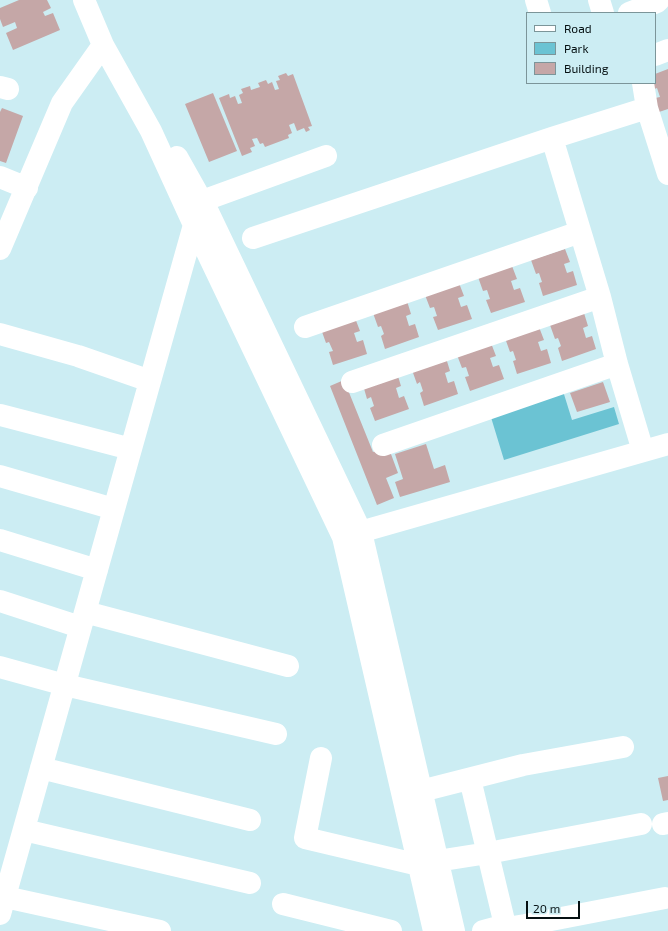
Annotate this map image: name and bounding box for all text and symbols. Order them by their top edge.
legend [526,12,656,84]
text: Road [564,21,592,35]
text: Park [564,41,589,55]
text: Building [564,61,608,75]
scale bar [528,893,582,919]
text: 20 m [533,901,560,915]

